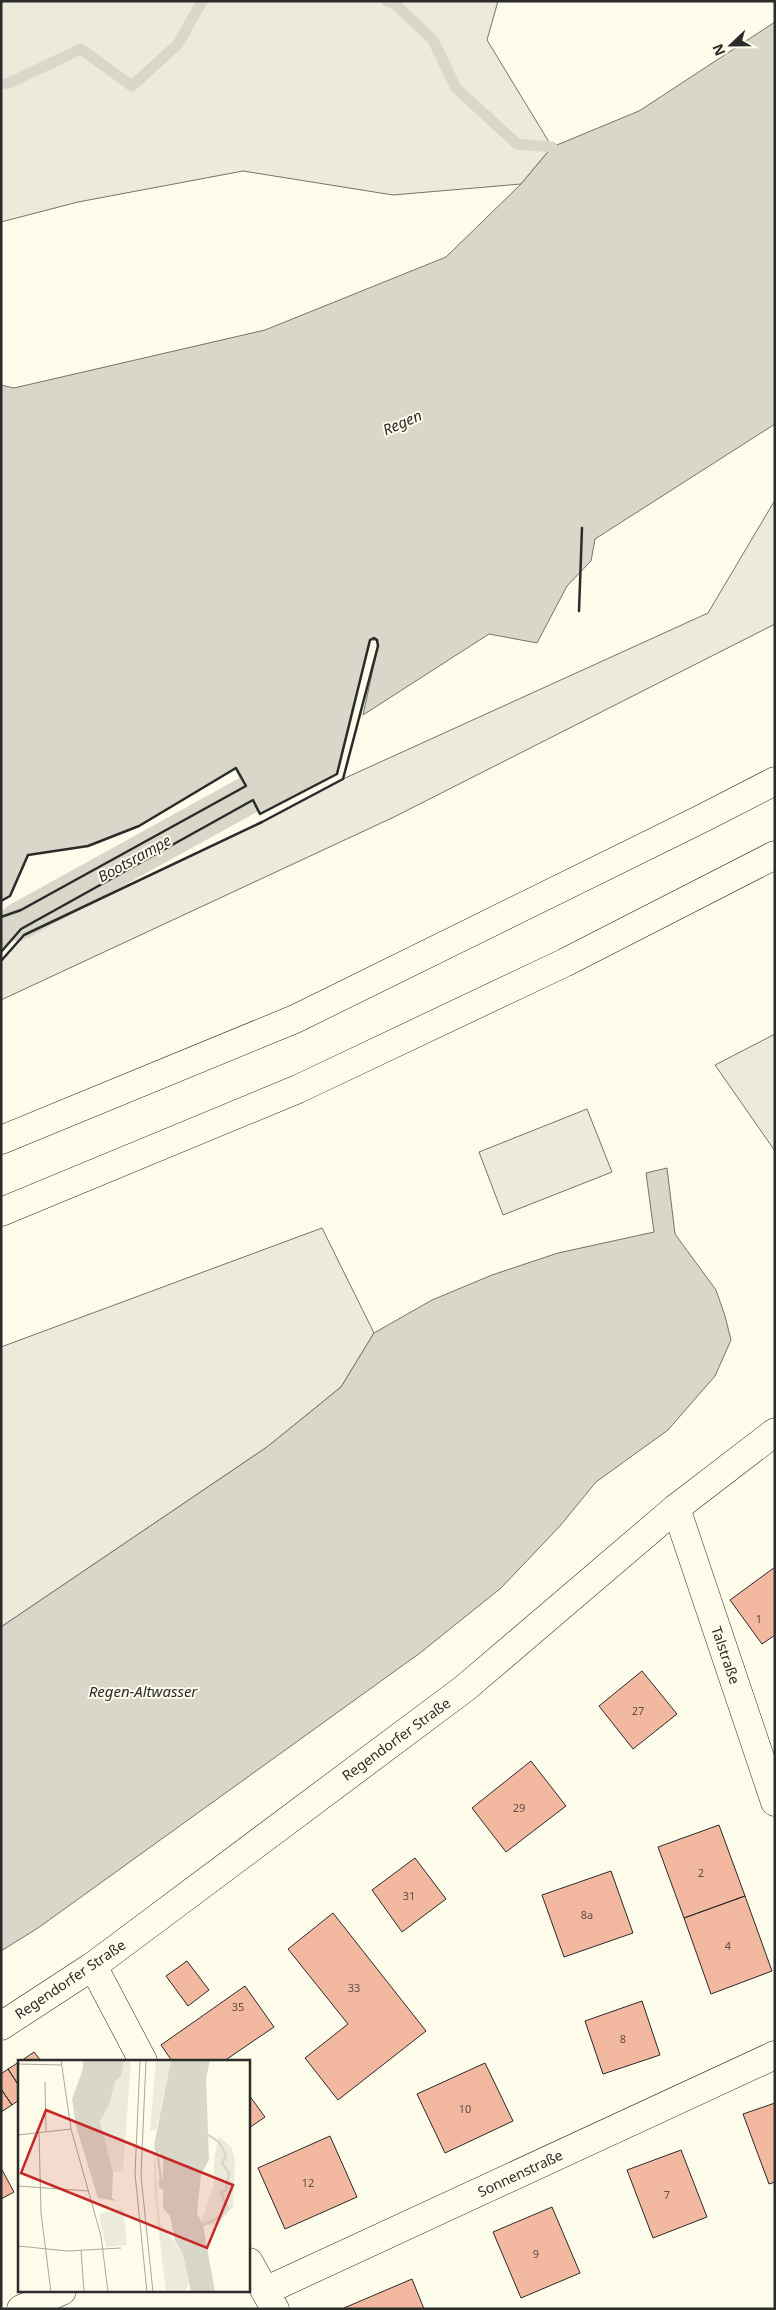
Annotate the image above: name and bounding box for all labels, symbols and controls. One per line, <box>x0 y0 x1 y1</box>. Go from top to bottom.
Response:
north arrow <box>706 20 756 70</box>
text: N <box>708 41 729 59</box>
water label: Regen <box>379 405 425 439</box>
water label: Bootsrampe <box>94 829 175 886</box>
house number: 1 <box>756 1611 762 1626</box>
street label: Talstraße <box>707 1624 745 1687</box>
water label: Regen-Altwasser <box>89 1681 198 1701</box>
street label: Regendorfer Straße <box>338 1693 454 1785</box>
house number: 27 <box>632 1703 644 1718</box>
house number: 29 <box>513 1800 525 1815</box>
house number: 2 <box>698 1865 704 1880</box>
house number: 31 <box>403 1888 415 1903</box>
house number: 8a <box>581 1907 593 1922</box>
street label: Regendorfer Straße <box>11 1935 129 2023</box>
house number: 4 <box>725 1938 732 1953</box>
house number: 33 <box>348 1980 360 1995</box>
house number: 35 <box>232 1999 244 2014</box>
house number: 8 <box>620 2031 626 2046</box>
inset map <box>18 2060 250 2292</box>
house number: 10 <box>459 2101 471 2116</box>
street label: Sonnenstraße <box>474 2145 566 2201</box>
house number: 12 <box>302 2175 314 2190</box>
house number: 7 <box>664 2187 670 2202</box>
house number: 9 <box>533 2246 539 2261</box>

